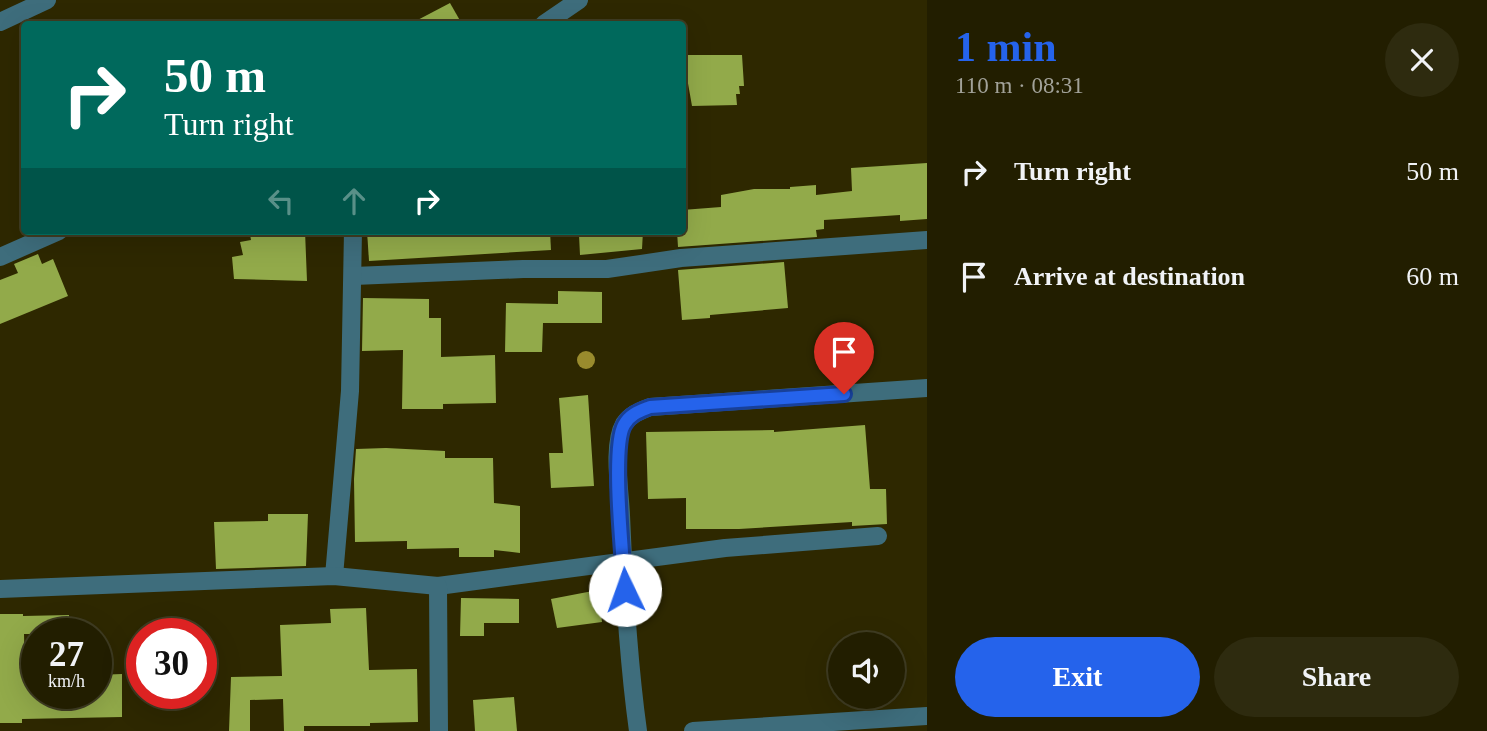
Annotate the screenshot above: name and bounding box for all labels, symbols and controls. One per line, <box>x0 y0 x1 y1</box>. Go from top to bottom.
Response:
button: close <box>1385 23 1459 97</box>
text: 1 min <box>955 24 1057 70</box>
text: 50 m <box>164 48 266 103</box>
icon: right <box>49 49 140 140</box>
text: 110 m · 08:31 <box>955 73 1084 98</box>
text: Turn right <box>164 106 294 142</box>
icon: right <box>955 153 993 191</box>
text: Turn right <box>1014 157 1131 186</box>
text: 50 m <box>1406 157 1459 186</box>
icon: left <box>262 182 300 220</box>
icon: ahead <box>335 182 373 220</box>
icon: right <box>408 182 446 220</box>
icon: arrive <box>955 258 993 296</box>
text: Arrive at destination <box>1014 262 1245 291</box>
text: 60 m <box>1406 262 1459 291</box>
pin <box>814 322 874 394</box>
icon: arrive <box>825 333 863 371</box>
position arrow <box>588 553 662 627</box>
speed limit sign: 30 <box>126 618 217 709</box>
map controls <box>828 632 905 709</box>
button: sound <box>828 632 905 709</box>
text: 27 <box>49 635 84 674</box>
button: Exit <box>955 637 1200 717</box>
button: Share <box>1214 637 1459 717</box>
text: km/h <box>48 671 85 691</box>

